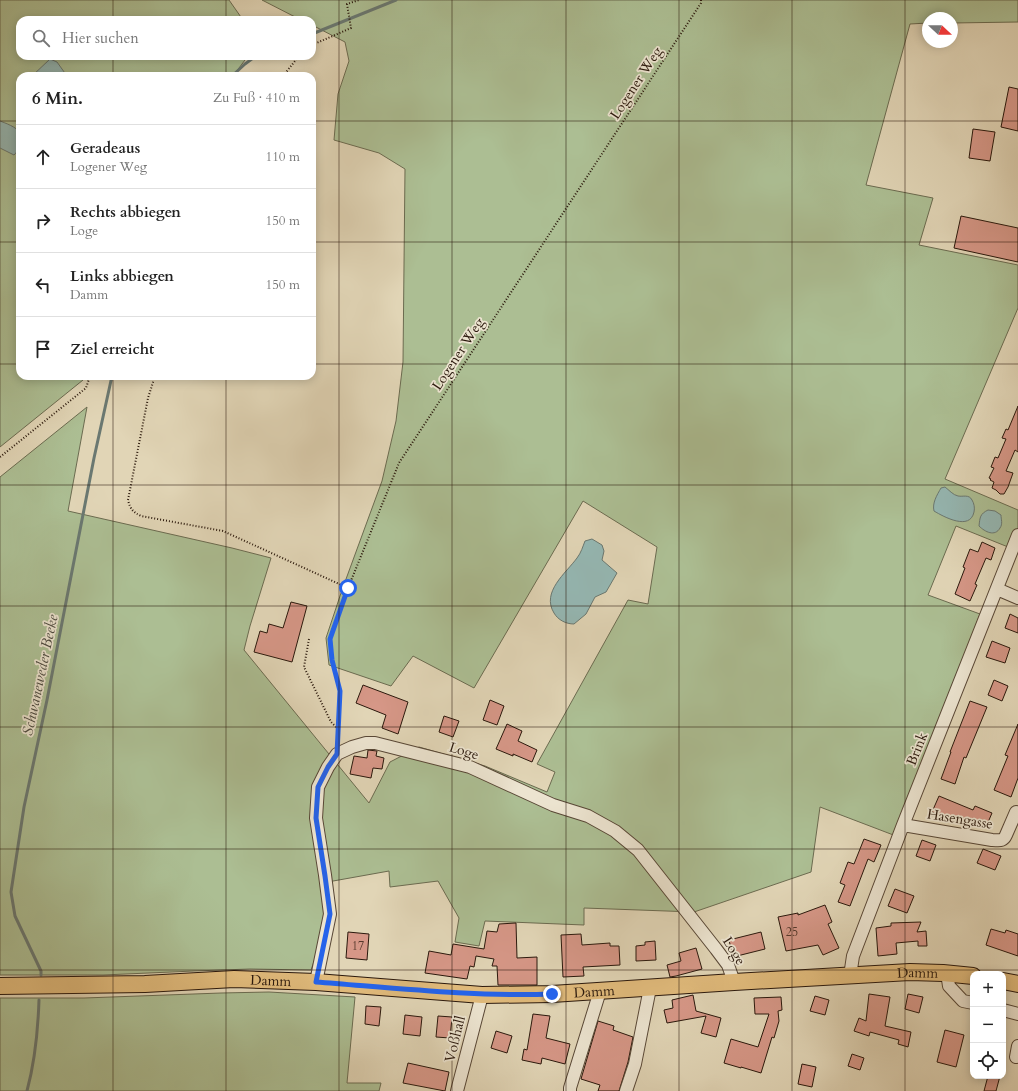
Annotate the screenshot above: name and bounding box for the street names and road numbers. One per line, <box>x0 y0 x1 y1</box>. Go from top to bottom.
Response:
street label: Logener Weg <box>605 43 667 123</box>
street label: Logener Weg <box>427 314 489 394</box>
street label: Brink <box>902 729 932 768</box>
street label: Loge <box>447 737 481 765</box>
street label: Hasengasse <box>926 804 994 834</box>
street label: Loge <box>718 933 750 969</box>
street label: Damm <box>897 962 939 982</box>
street label: Damm <box>250 970 292 991</box>
street label: Damm <box>573 980 615 1002</box>
street label: Voßhall <box>440 1013 470 1064</box>

